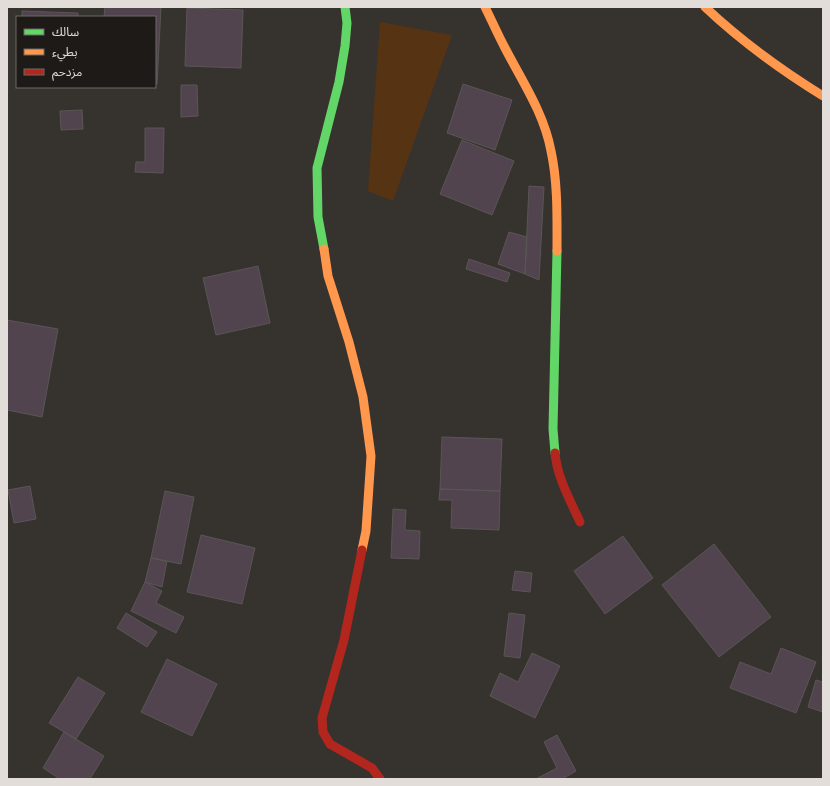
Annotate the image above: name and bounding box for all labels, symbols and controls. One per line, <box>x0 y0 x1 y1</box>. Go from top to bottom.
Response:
legend <box>16 16 156 88</box>
text: سالك <box>52 25 79 39</box>
text: بطيء <box>52 45 78 62</box>
text: مزدحم <box>52 65 82 81</box>

